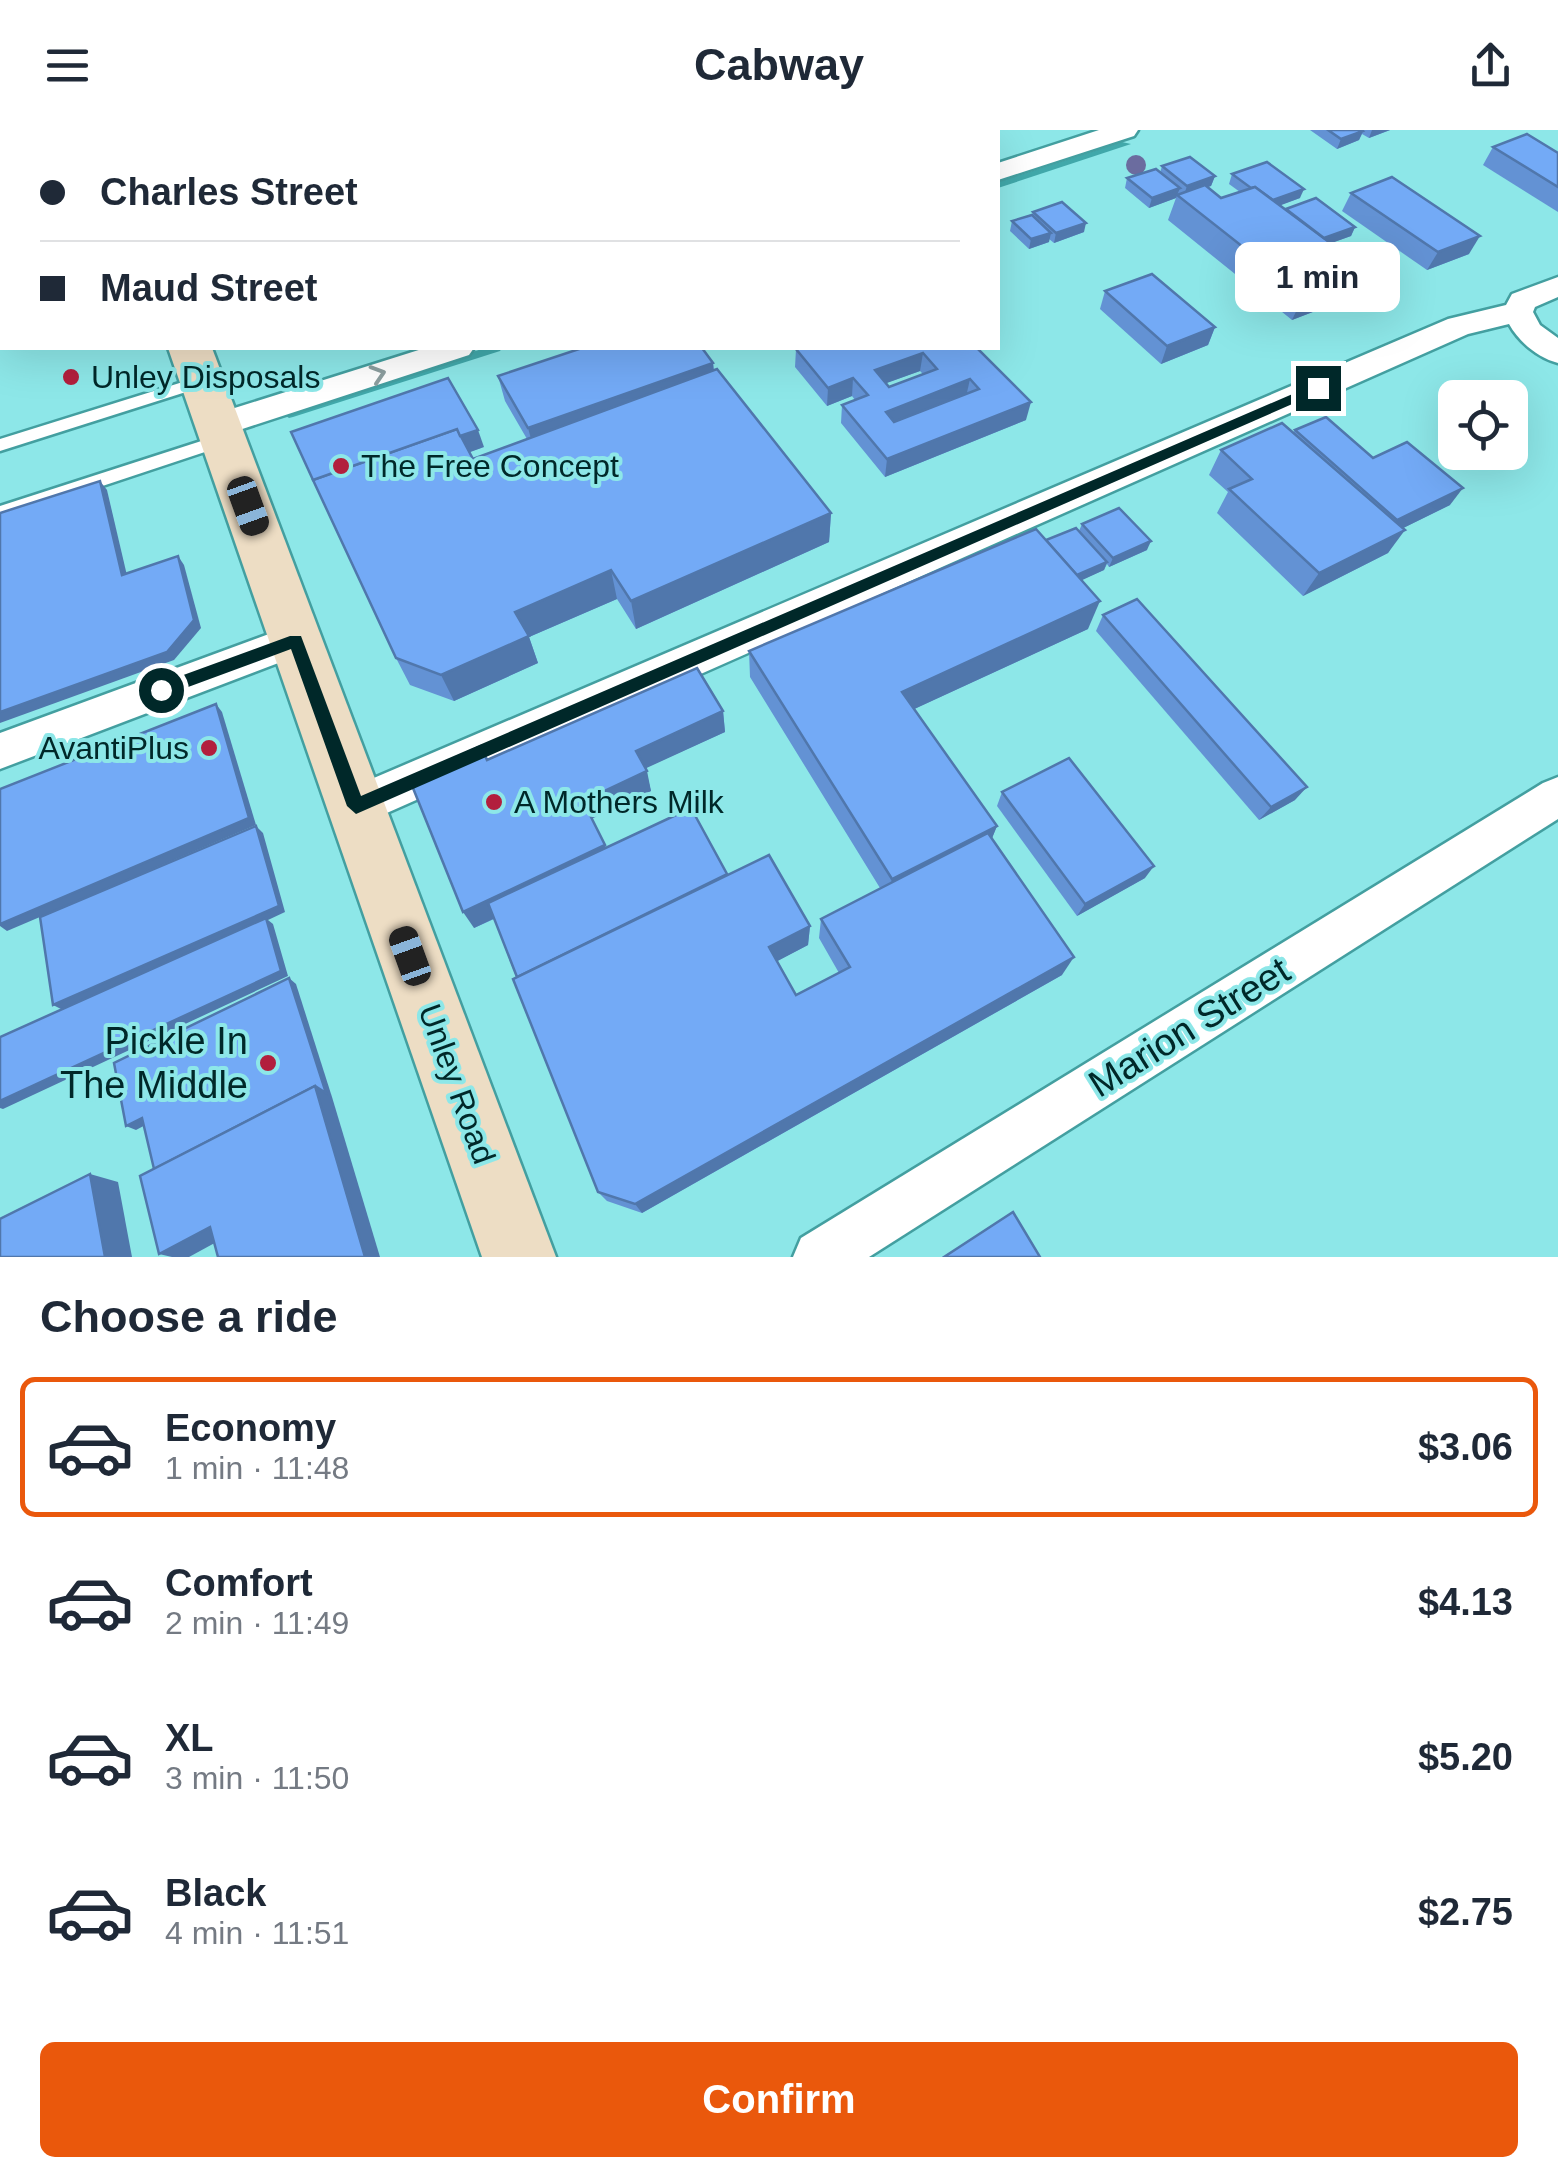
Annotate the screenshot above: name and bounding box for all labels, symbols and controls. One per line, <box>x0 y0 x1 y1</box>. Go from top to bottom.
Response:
icon: menu <box>40 38 95 93</box>
icon: share <box>1463 38 1518 93</box>
text: Cabway <box>694 39 864 90</box>
text: Charles Street <box>100 171 358 213</box>
callout: 1 min <box>1236 243 1400 313</box>
text: 1 min <box>1276 259 1359 295</box>
text: Maud Street <box>100 267 317 309</box>
place label: Unley Disposals <box>91 359 320 395</box>
one-way arrow <box>368 365 385 385</box>
marker: Unley Disposals <box>60 366 82 388</box>
route end <box>1296 366 1341 411</box>
map controls <box>1438 380 1528 470</box>
button: locate <box>1438 380 1528 470</box>
place label: The Free Concept <box>361 448 619 484</box>
marker: The Free Concept <box>330 455 352 477</box>
car <box>224 473 272 539</box>
route start <box>139 668 184 713</box>
place label: AvantiPlus <box>38 730 189 766</box>
marker: AvantiPlus <box>198 737 220 759</box>
place label: A Mothers Milk <box>514 784 725 820</box>
marker: A Mothers Milk <box>483 791 505 813</box>
car <box>386 923 434 989</box>
street label: Marion Street <box>1081 949 1297 1105</box>
street label: Unley Road <box>411 999 503 1169</box>
place label: Pickle In The Middle <box>60 1020 248 1106</box>
marker: Pickle In The Middle <box>257 1052 279 1074</box>
text: Choose a ride <box>40 1291 338 1342</box>
icon: car <box>45 1402 135 1492</box>
text: Economy <box>165 1407 336 1449</box>
text: $3.06 <box>1418 1426 1513 1468</box>
text: 1 min · 11:48 <box>165 1450 349 1486</box>
icon: car <box>45 1557 135 1647</box>
text: Comfort <box>165 1562 313 1604</box>
text: $4.13 <box>1418 1581 1513 1623</box>
text: 2 min · 11:49 <box>165 1605 349 1641</box>
icon: car <box>45 1712 135 1802</box>
text: XL <box>165 1717 214 1759</box>
text: $5.20 <box>1418 1736 1513 1778</box>
text: 3 min · 11:50 <box>165 1760 349 1796</box>
icon: car <box>45 1867 135 1957</box>
text: Black <box>165 1872 266 1914</box>
text: $2.75 <box>1418 1891 1513 1933</box>
text: 4 min · 11:51 <box>165 1915 349 1951</box>
button: Confirm <box>40 2042 1518 2157</box>

